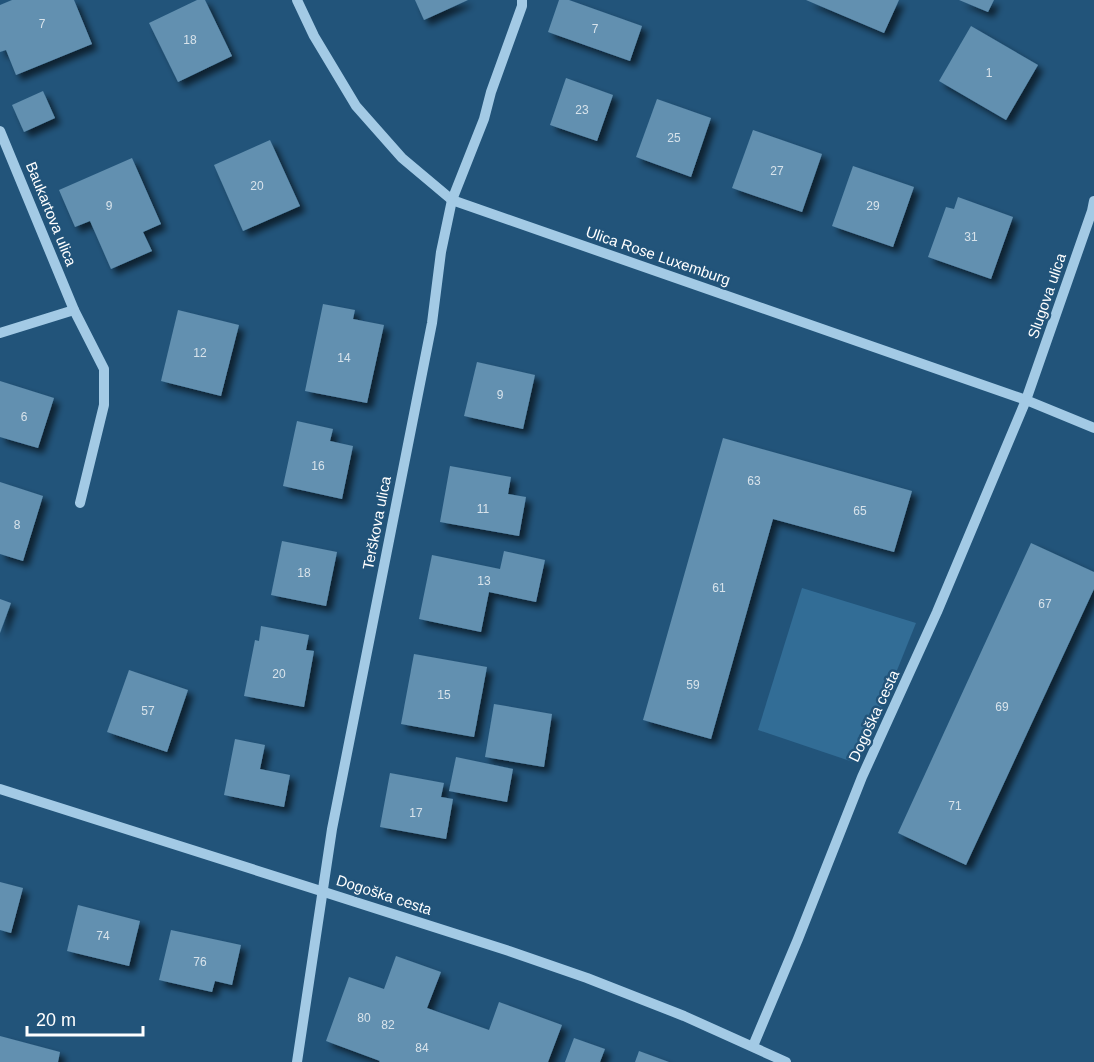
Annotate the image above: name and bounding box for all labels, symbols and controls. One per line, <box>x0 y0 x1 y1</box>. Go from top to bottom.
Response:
house number: 7 <box>39 17 46 31</box>
house number: 7 <box>592 22 599 36</box>
house number: 18 <box>183 33 197 47</box>
house number: 1 <box>986 66 993 80</box>
house number: 23 <box>575 103 589 117</box>
house number: 25 <box>667 131 681 145</box>
street label: Baukartova ulica <box>23 159 80 269</box>
house number: 27 <box>770 164 784 178</box>
house number: 20 <box>250 179 264 193</box>
house number: 9 <box>106 199 113 213</box>
house number: 29 <box>866 199 880 213</box>
street label: Ulica Rose Luxemburg <box>584 223 733 288</box>
house number: 31 <box>964 230 978 244</box>
street label: Slugova ulica <box>1024 250 1069 341</box>
house number: 12 <box>193 346 207 360</box>
house number: 14 <box>337 351 351 365</box>
house number: 9 <box>497 388 504 402</box>
house number: 6 <box>21 410 28 424</box>
house number: 16 <box>311 459 325 473</box>
street label: Terškova ulica <box>359 474 394 571</box>
house number: 63 <box>747 474 761 488</box>
house number: 11 <box>477 502 490 516</box>
house number: 65 <box>853 504 867 518</box>
house number: 8 <box>14 518 21 532</box>
house number: 18 <box>297 566 311 580</box>
house number: 13 <box>477 574 491 588</box>
house number: 61 <box>712 581 726 595</box>
house number: 67 <box>1038 597 1052 611</box>
house number: 20 <box>272 667 286 681</box>
street label: Dogoška cesta <box>845 667 902 764</box>
house number: 59 <box>686 678 700 692</box>
house number: 15 <box>437 688 451 702</box>
house number: 69 <box>995 700 1009 714</box>
house number: 57 <box>141 704 155 718</box>
house number: 71 <box>948 799 962 813</box>
house number: 17 <box>409 806 423 820</box>
street label: Dogoška cesta <box>334 871 435 918</box>
house number: 74 <box>96 929 110 943</box>
house number: 76 <box>193 955 207 969</box>
scale bar <box>27 999 142 1037</box>
text: 20 m <box>36 1010 76 1030</box>
house number: 80 <box>357 1011 371 1025</box>
house number: 82 <box>381 1018 395 1032</box>
house number: 84 <box>415 1041 429 1055</box>

